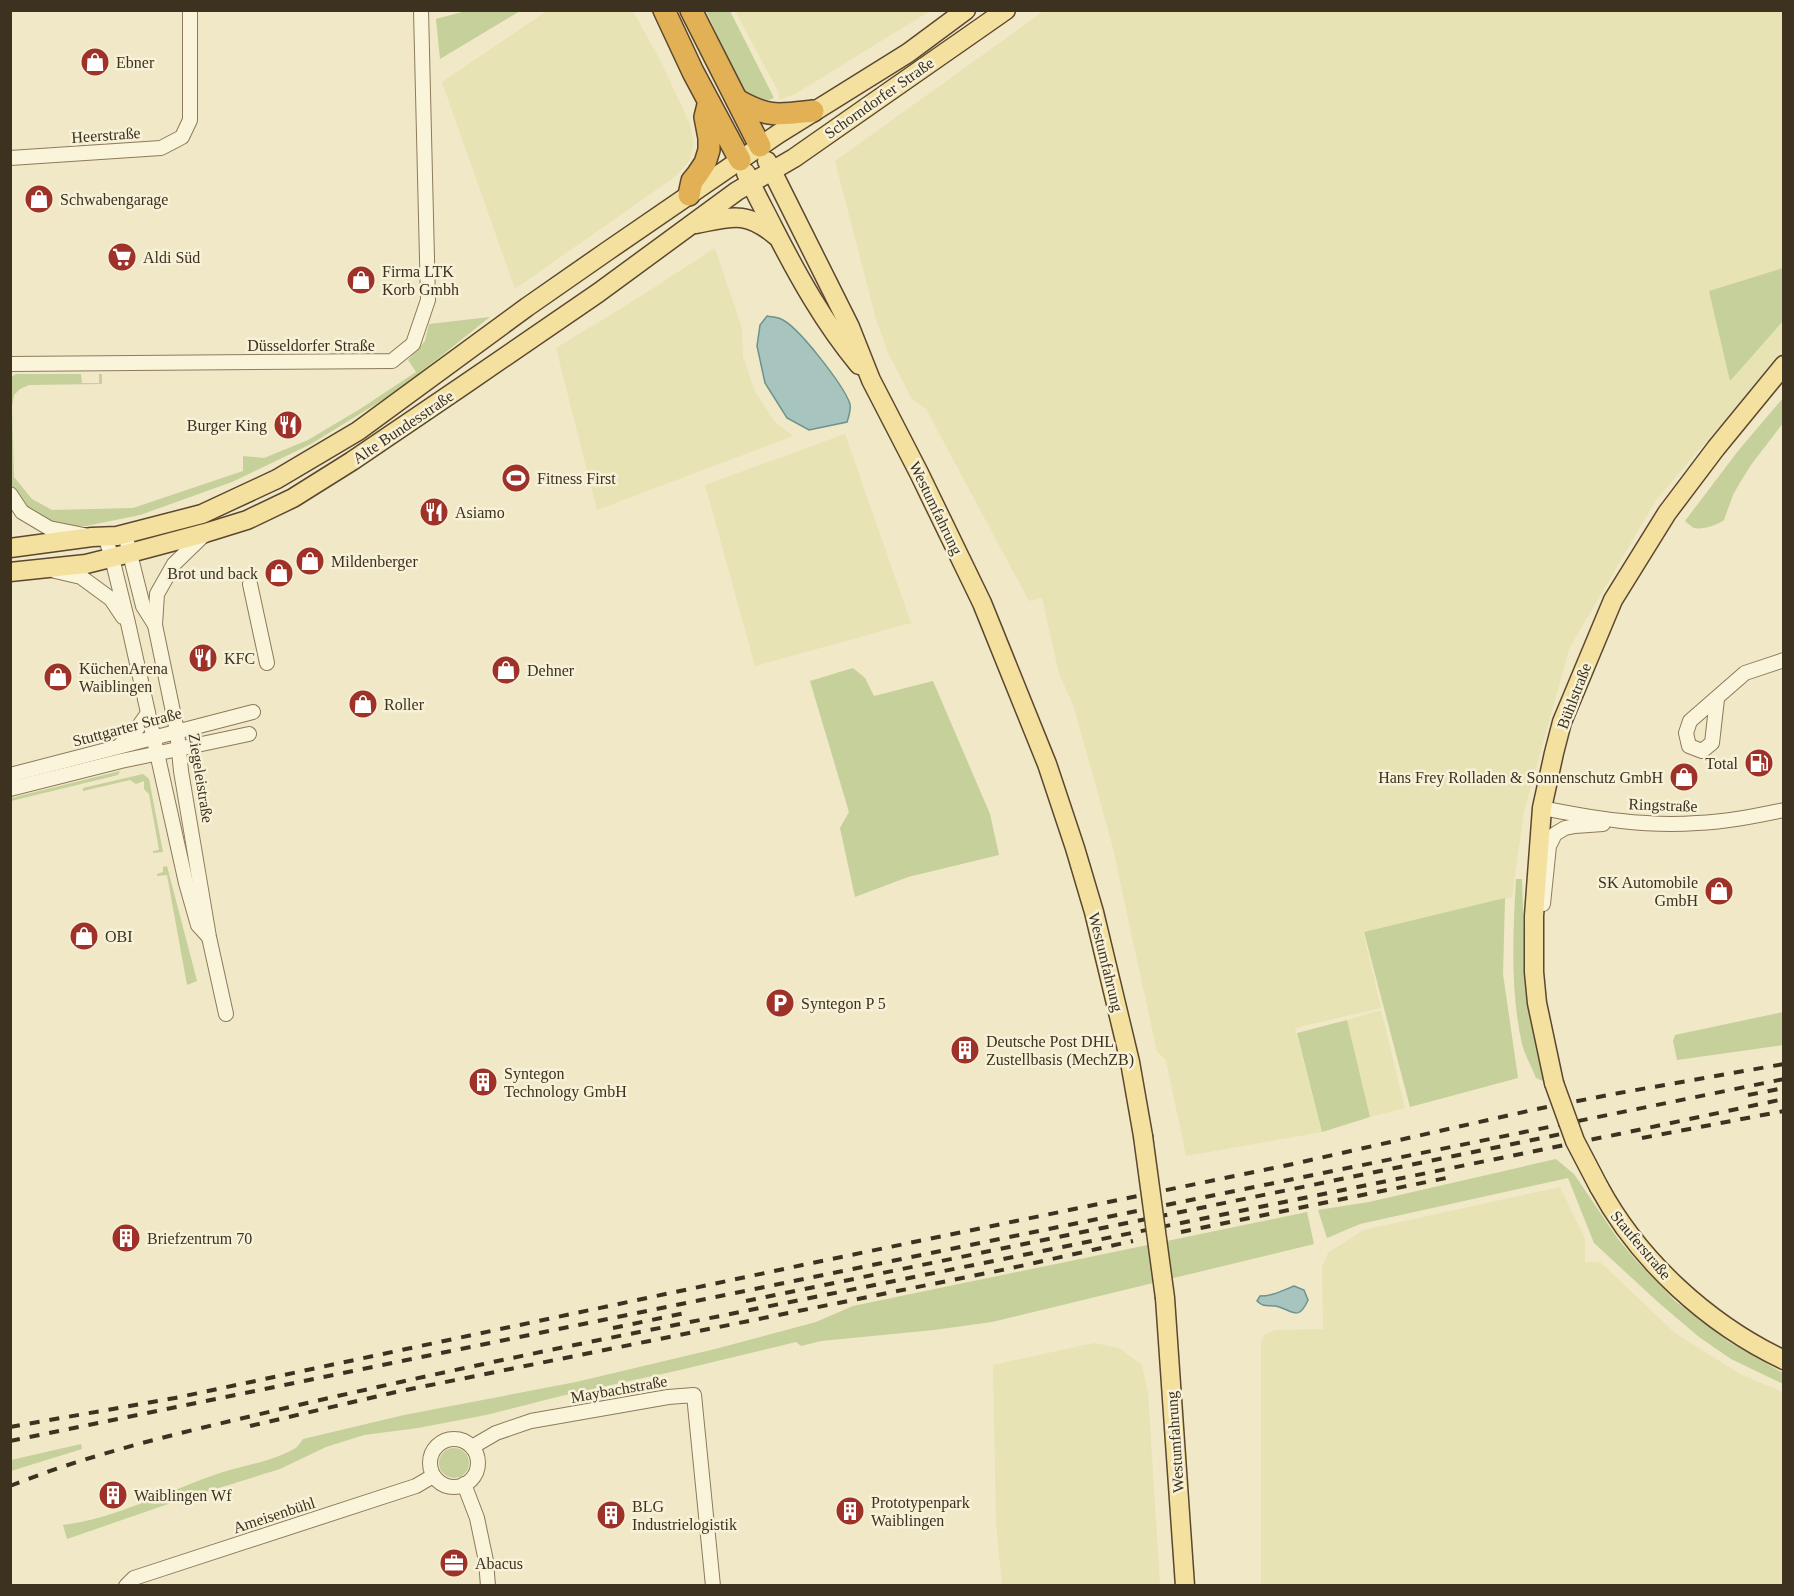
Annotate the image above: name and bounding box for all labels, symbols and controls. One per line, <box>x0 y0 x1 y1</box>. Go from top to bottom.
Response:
shop icon: Ebner <box>79 46 111 78</box>
place label: Ebner <box>116 54 155 71</box>
street label: Schorndorfer Straße <box>821 54 937 142</box>
street label: Heerstraße <box>71 124 141 146</box>
shop icon: Schwabengarage <box>23 183 55 215</box>
place label: Schwabengarage <box>60 191 168 209</box>
supermarket icon: Aldi Süd <box>106 241 138 273</box>
place label: Aldi Süd <box>143 249 200 266</box>
place label: Firma LTK Korb Gmbh <box>382 263 459 298</box>
shop icon: Firma LTK Korb Gmbh <box>345 264 377 296</box>
street label: Düsseldorfer Straße <box>247 337 375 354</box>
street label: Alte Bundesstraße <box>349 387 457 467</box>
restaurant icon: Burger King <box>272 409 304 441</box>
place label: Burger King <box>187 417 267 435</box>
street label: Westumfahrung <box>905 459 966 558</box>
sports icon: Fitness First <box>500 462 532 494</box>
place label: Fitness First <box>537 470 616 487</box>
restaurant icon: Asiamo <box>418 496 450 528</box>
place label: Asiamo <box>455 504 505 521</box>
shop icon: Mildenberger <box>294 545 326 577</box>
place label: Mildenberger <box>331 553 418 571</box>
shop icon: Brot und back <box>263 557 295 589</box>
place label: Brot und back <box>167 565 258 582</box>
restaurant icon: KFC <box>187 642 219 674</box>
place label: KFC <box>224 650 255 667</box>
shop icon: Dehner <box>490 654 522 686</box>
place label: KüchenArena Waiblingen <box>79 660 168 696</box>
shop icon: KüchenArena Waiblingen <box>42 661 74 693</box>
street label: Bühlstraße <box>1554 661 1594 731</box>
place label: Dehner <box>527 662 575 679</box>
shop icon: Roller <box>347 688 379 720</box>
place label: Roller <box>384 696 425 713</box>
street label: Stuttgarter Straße <box>71 704 184 751</box>
street label: Ziegeleistraße <box>185 732 216 824</box>
fuel station icon: Total <box>1743 747 1775 779</box>
place label: Total <box>1705 755 1739 772</box>
shop icon: Hans Frey Rolladen & Sonnenschutz GmbH <box>1668 761 1700 793</box>
place label: Hans Frey Rolladen & Sonnenschutz GmbH <box>1378 769 1663 787</box>
street label: Ringstraße <box>1628 795 1698 816</box>
place label: SK Automobile GmbH <box>1598 874 1698 909</box>
shop icon: SK Automobile GmbH <box>1703 875 1735 907</box>
street label: Westumfahrung <box>1084 911 1127 1014</box>
shop icon: OBI <box>68 920 100 952</box>
place label: OBI <box>105 928 133 945</box>
parking icon: Syntegon P 5 <box>764 987 796 1019</box>
place label: Syntegon P 5 <box>801 995 886 1013</box>
place label: Deutsche Post DHL Zustellbasis (MechZB) <box>986 1033 1134 1069</box>
building icon: Deutsche Post DHL Zustellbasis (MechZB) <box>949 1034 981 1066</box>
place label: Syntegon Technology GmbH <box>504 1065 627 1101</box>
building icon: Syntegon Technology GmbH <box>467 1066 499 1098</box>
street label: Stauferstraße <box>1607 1207 1675 1283</box>
building icon: Briefzentrum 70 <box>110 1222 142 1254</box>
place label: Briefzentrum 70 <box>147 1230 252 1247</box>
street label: Maybachstraße <box>569 1372 669 1407</box>
street label: Westumfahrung <box>1163 1391 1188 1493</box>
building icon: Waiblingen Wf <box>97 1479 129 1511</box>
place label: Waiblingen Wf <box>134 1487 232 1505</box>
street label: Ameisenbühl <box>231 1494 318 1536</box>
place label: Prototypenpark Waiblingen <box>871 1494 970 1530</box>
building icon: Prototypenpark Waiblingen <box>834 1495 866 1527</box>
place label: BLG Industrielogistik <box>632 1498 737 1534</box>
building icon: BLG Industrielogistik <box>595 1499 627 1531</box>
office icon: Abacus <box>438 1547 470 1579</box>
place label: Abacus <box>475 1555 523 1572</box>

